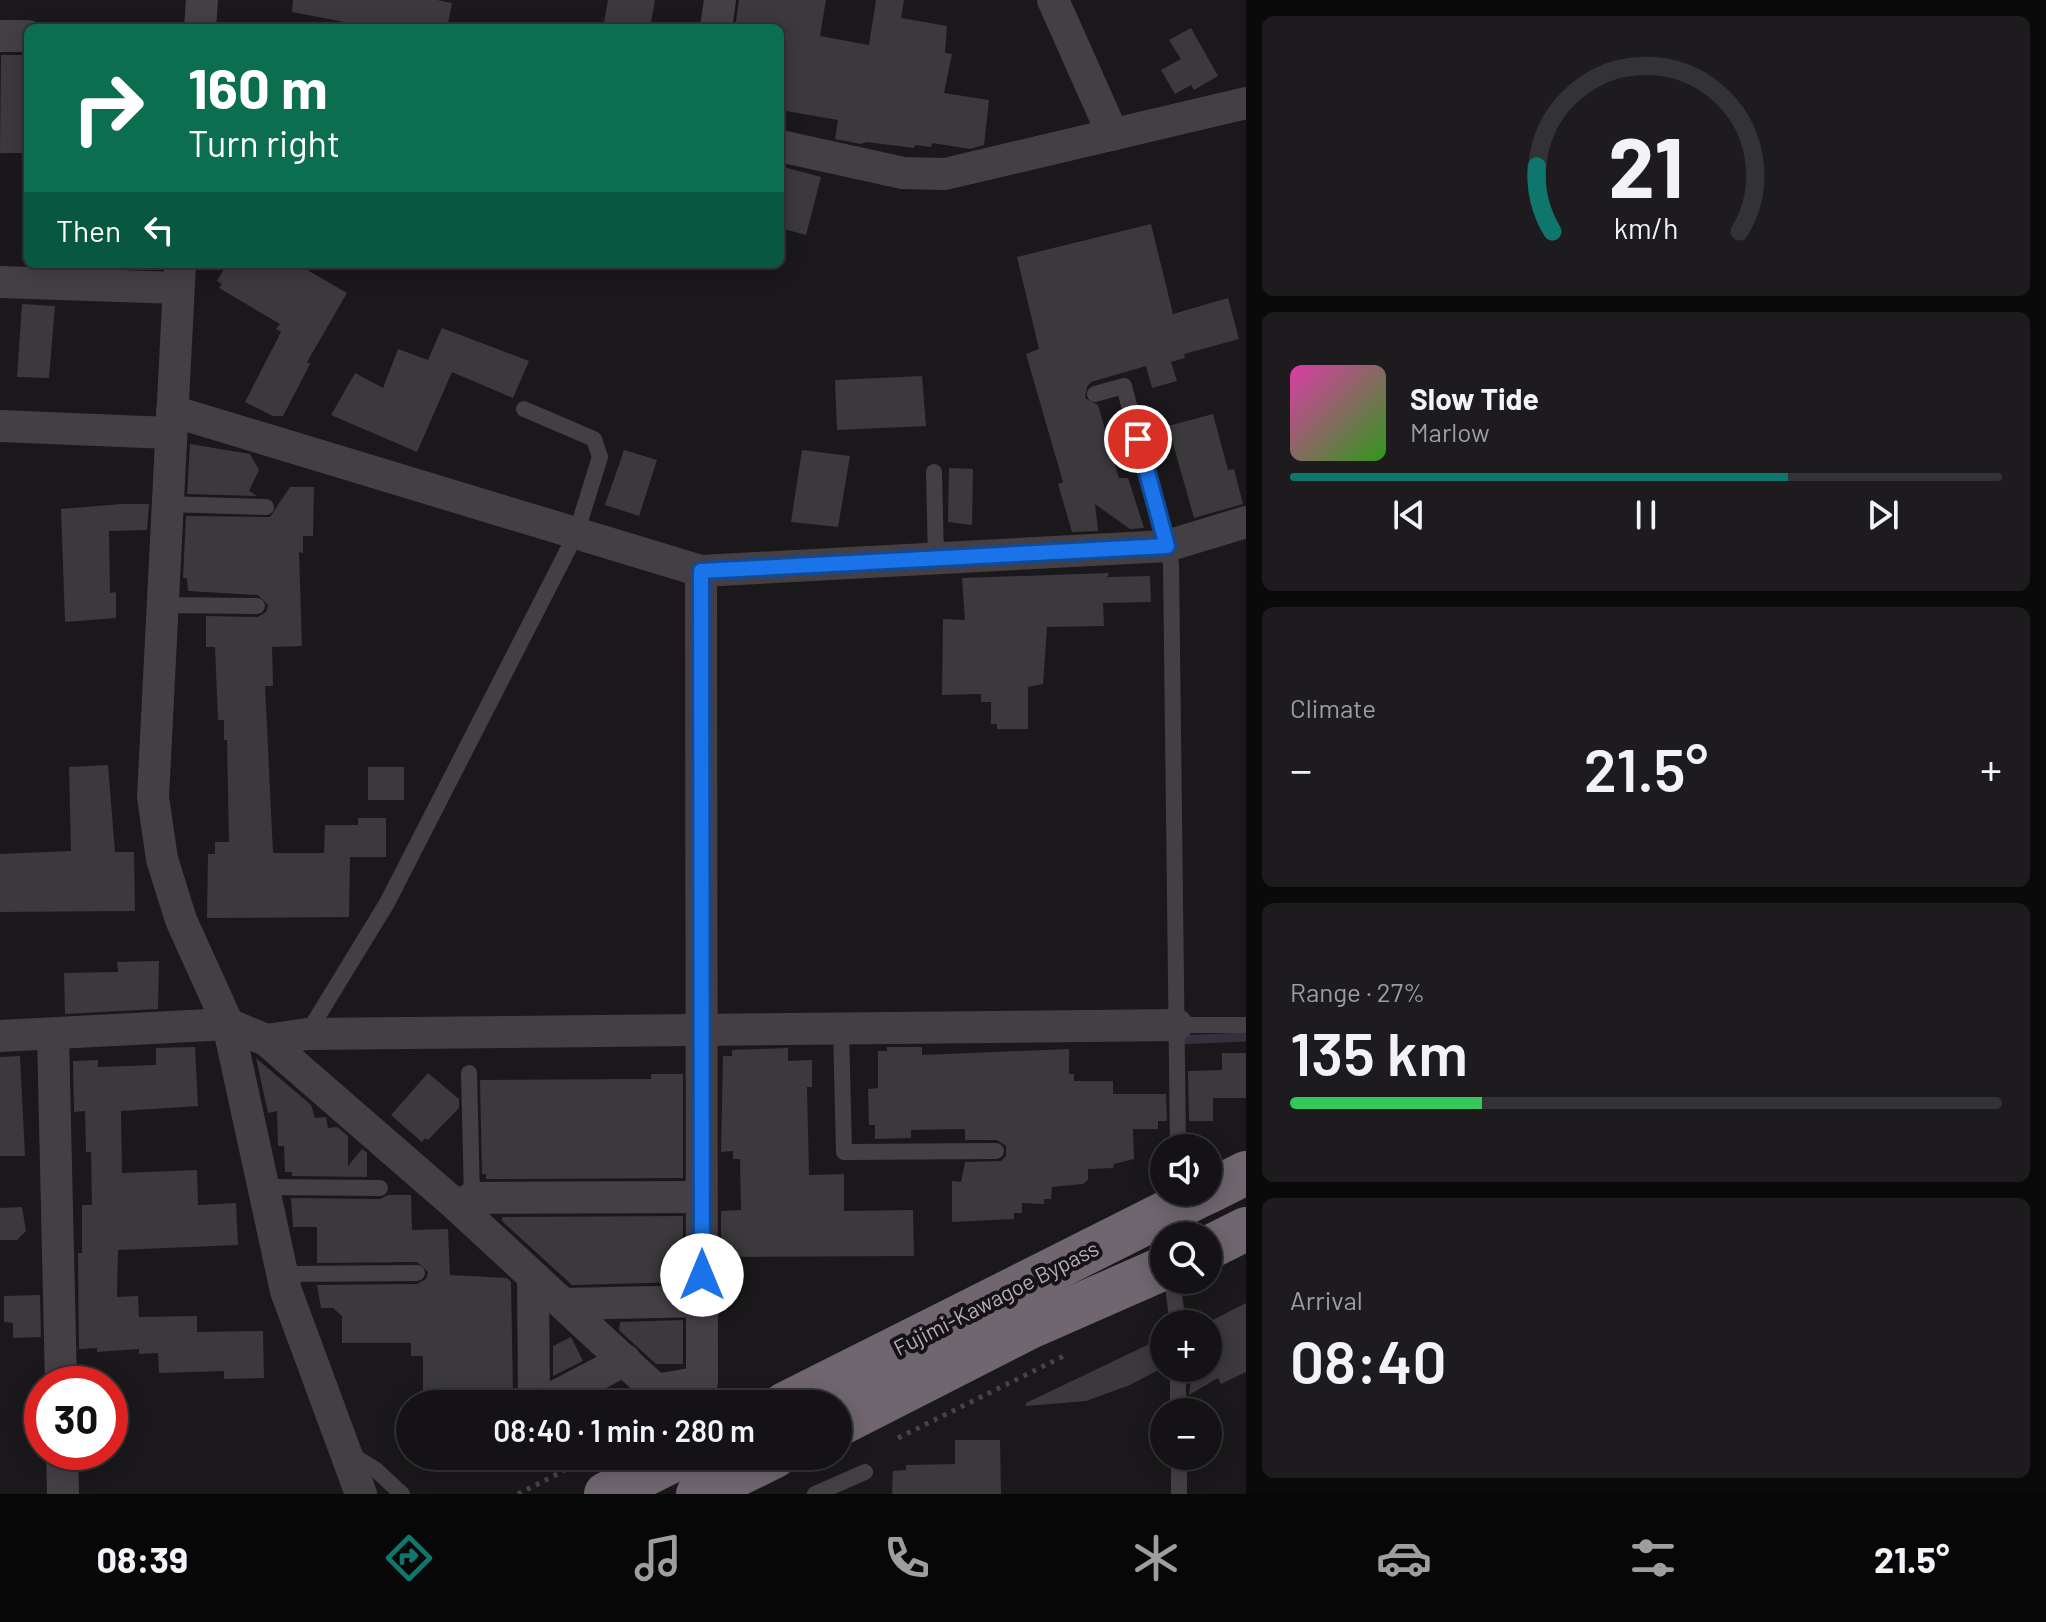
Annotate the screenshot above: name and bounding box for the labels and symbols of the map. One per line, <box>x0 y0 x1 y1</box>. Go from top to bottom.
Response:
pin <box>1104 405 1172 473</box>
position arrow <box>660 1233 744 1317</box>
street label: Fujimi-Kawagoe Bypass <box>889 1234 1102 1360</box>
speed limit sign: 30 <box>24 1366 128 1470</box>

